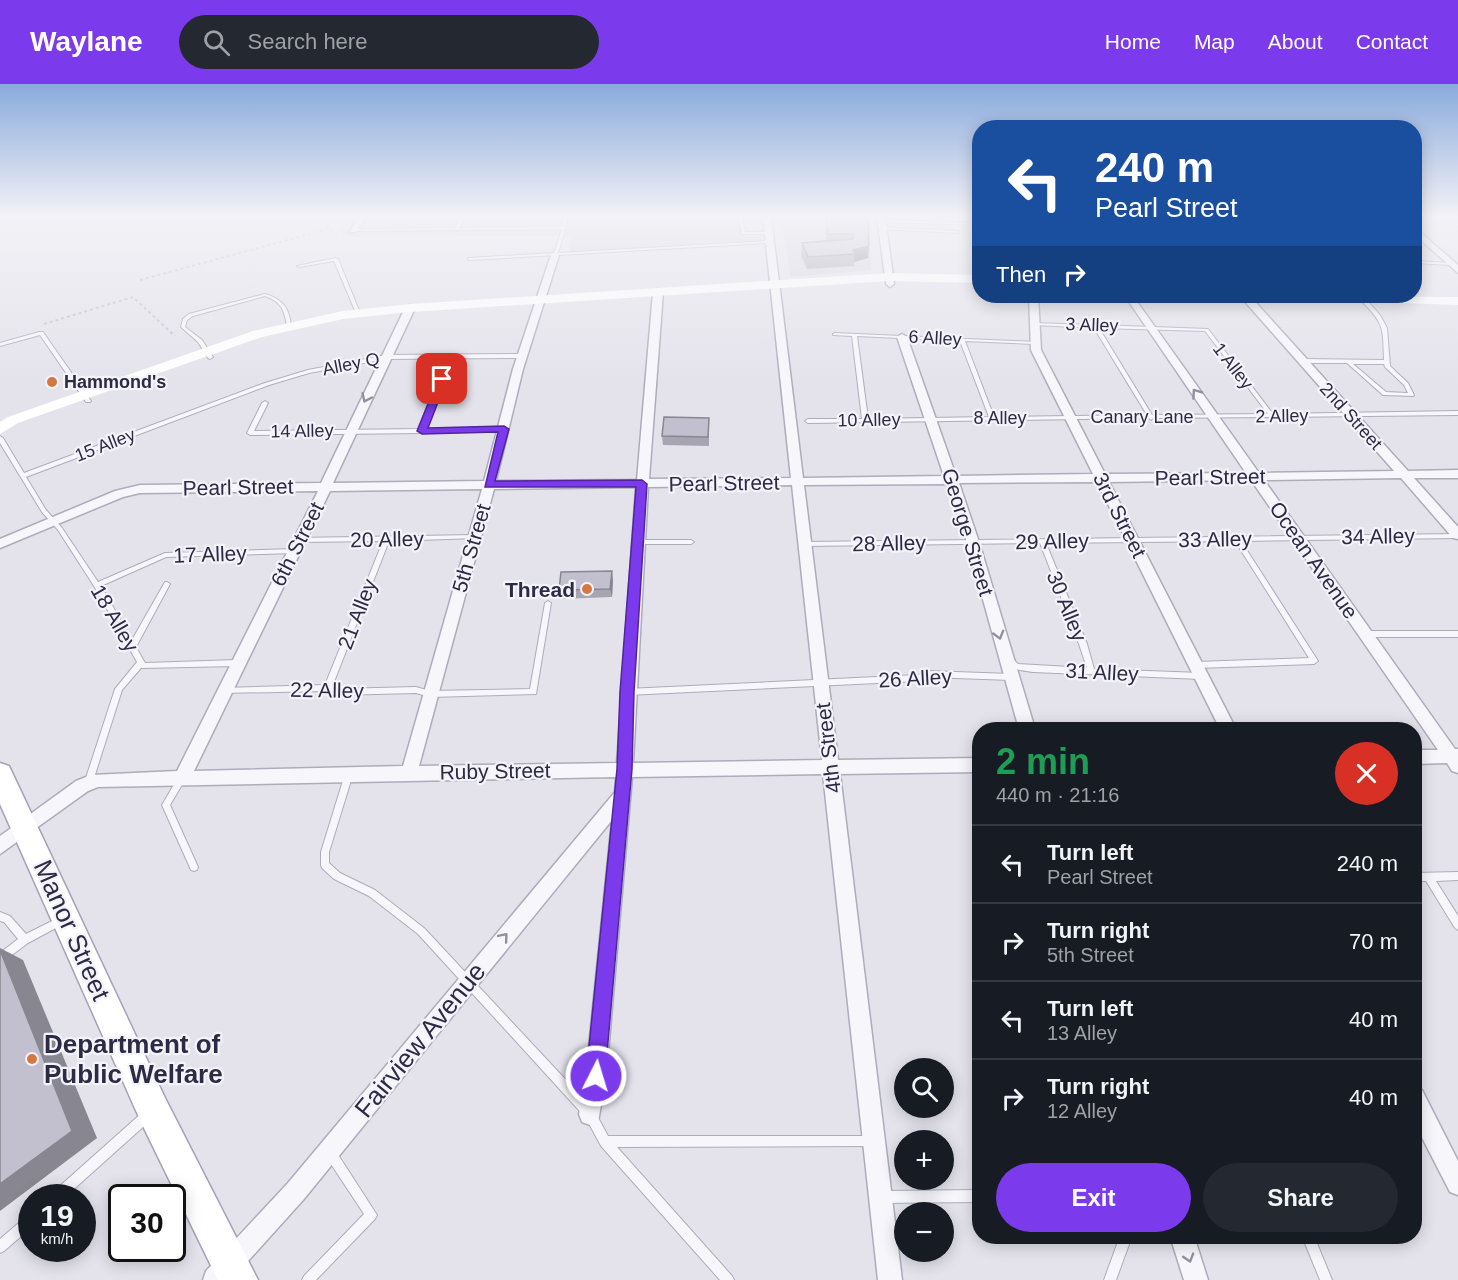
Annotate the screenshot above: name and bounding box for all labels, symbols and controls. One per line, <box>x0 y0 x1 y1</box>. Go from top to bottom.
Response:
search box <box>179 15 599 69</box>
text: Waylane <box>30 26 143 57</box>
icon: search <box>200 26 233 59</box>
text: Search here <box>248 29 367 54</box>
text: Home <box>1105 30 1161 53</box>
text: Map <box>1194 30 1235 53</box>
text: About <box>1268 30 1323 53</box>
text: Contact <box>1356 30 1428 53</box>
icon: left <box>996 144 1074 222</box>
text: 240 m <box>1095 144 1214 191</box>
text: Pearl Street <box>1095 193 1238 223</box>
icon: right <box>1058 258 1091 291</box>
text: Then <box>996 262 1046 287</box>
street label: 3 Alley <box>1065 314 1119 336</box>
street label: 6 Alley <box>908 327 962 349</box>
street label: 1 Alley <box>1209 339 1257 393</box>
street label: Alley Q <box>321 349 381 379</box>
pin <box>416 353 467 404</box>
icon: arrive <box>425 362 458 395</box>
place label: Hammond's <box>64 372 166 392</box>
marker: Hammond's <box>45 375 59 389</box>
street label: 2nd Street <box>1316 378 1386 454</box>
one-way arrow <box>1192 389 1203 400</box>
one-way arrow <box>361 392 373 403</box>
street label: 2 Alley <box>1255 406 1309 426</box>
street label: Canary Lane <box>1090 407 1194 427</box>
street label: 8 Alley <box>973 408 1027 428</box>
street label: 10 Alley <box>837 409 901 431</box>
street label: 14 Alley <box>270 420 334 442</box>
street label: 15 Alley <box>72 424 138 466</box>
street label: Pearl Street <box>1154 465 1266 489</box>
street label: George Street <box>938 466 998 599</box>
street label: 3rd Street <box>1089 469 1151 561</box>
street label: Pearl Street <box>668 471 780 495</box>
street label: Pearl Street <box>182 475 294 499</box>
street label: Ocean Avenue <box>1265 497 1363 623</box>
street label: 6th Street <box>266 498 328 590</box>
street label: 5th Street <box>447 501 495 595</box>
street label: 34 Alley <box>1341 524 1415 548</box>
street label: 20 Alley <box>350 527 424 551</box>
street label: 33 Alley <box>1178 527 1252 551</box>
street label: 29 Alley <box>1015 529 1089 553</box>
street label: 28 Alley <box>852 531 926 555</box>
street label: 17 Alley <box>173 541 248 567</box>
street label: 30 Alley <box>1043 568 1092 645</box>
street label: 21 Alley <box>333 575 381 652</box>
place label: Thread <box>505 578 575 601</box>
street label: 18 Alley <box>87 580 144 656</box>
marker: Thread <box>580 582 594 596</box>
one-way arrow <box>992 630 1005 640</box>
street label: 31 Alley <box>1065 659 1140 685</box>
street label: 26 Alley <box>878 665 953 691</box>
street label: 22 Alley <box>290 678 364 702</box>
street label: 4th Street <box>811 701 845 795</box>
text: 2 min <box>996 741 1090 782</box>
button: close <box>1335 742 1398 805</box>
street label: Ruby Street <box>439 759 551 783</box>
text: 440 m · 21:16 <box>996 784 1119 806</box>
text: Turn left <box>1047 840 1133 865</box>
icon: left <box>996 848 1029 881</box>
text: 240 m <box>1337 851 1398 876</box>
street label: Manor Street <box>28 855 117 1005</box>
text: Pearl Street <box>1047 866 1153 888</box>
text: Turn right <box>1047 918 1149 943</box>
icon: right <box>996 926 1029 959</box>
text: 70 m <box>1349 929 1398 954</box>
one-way arrow <box>497 933 508 944</box>
text: 5th Street <box>1047 944 1134 966</box>
street label: Fairview Avenue <box>348 957 492 1123</box>
text: Turn left <box>1047 996 1133 1021</box>
icon: left <box>996 1004 1029 1037</box>
text: 40 m <box>1349 1007 1398 1032</box>
text: 13 Alley <box>1047 1022 1117 1044</box>
place label: Department of Public Welfare <box>44 1029 223 1089</box>
position arrow <box>564 1044 628 1108</box>
marker: Department of Public Welfare <box>25 1052 39 1066</box>
map controls <box>894 1058 954 1262</box>
button: search <box>894 1058 954 1118</box>
text: Turn right <box>1047 1074 1149 1099</box>
icon: right <box>996 1082 1029 1115</box>
text: 40 m <box>1349 1085 1398 1110</box>
text: 12 Alley <box>1047 1100 1117 1122</box>
button: + <box>894 1130 954 1190</box>
button: Exit <box>996 1163 1191 1232</box>
button: Share <box>1203 1163 1398 1232</box>
speed limit sign: 30 <box>108 1184 186 1262</box>
text: 19 <box>40 1199 74 1232</box>
button: − <box>894 1202 954 1262</box>
text: km/h <box>41 1230 73 1247</box>
one-way arrow <box>1182 1252 1194 1263</box>

